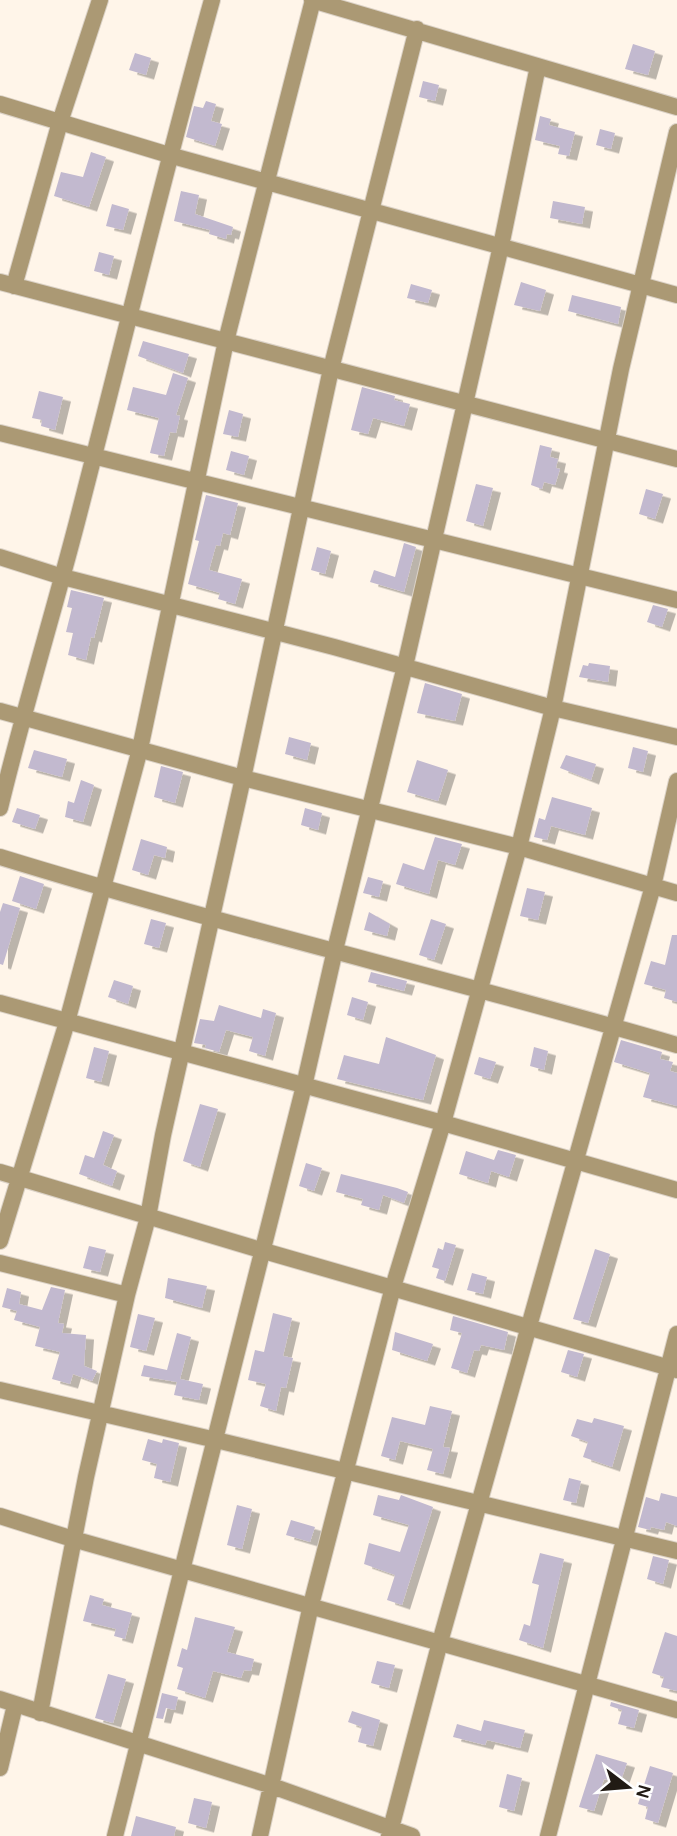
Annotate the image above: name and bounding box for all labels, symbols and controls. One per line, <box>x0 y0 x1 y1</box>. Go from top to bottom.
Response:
north arrow <box>593 1752 663 1822</box>
text: N <box>631 1782 656 1801</box>

